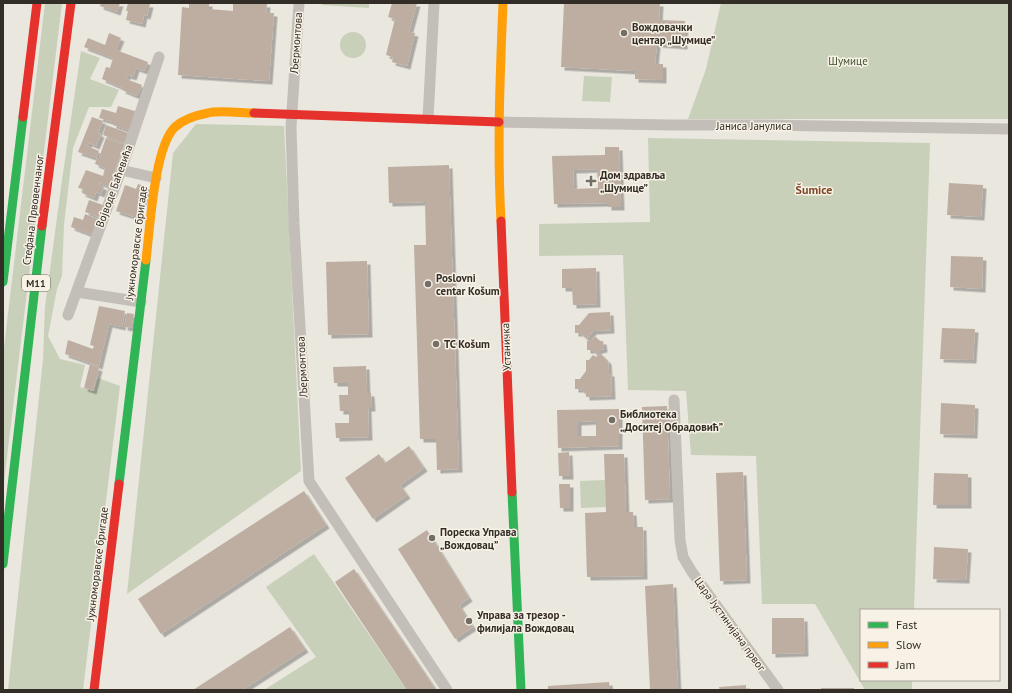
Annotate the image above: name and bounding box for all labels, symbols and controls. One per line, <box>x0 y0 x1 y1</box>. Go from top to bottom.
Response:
street label: Љермонтова <box>287 12 305 75</box>
place label: Вождовачки центар „Шумице” <box>632 20 715 47</box>
marker: Вождовачки центар „Шумице” <box>619 28 629 38</box>
park label: Шумице <box>828 54 868 68</box>
street label: Јаниса Јанулиса <box>715 119 792 133</box>
street label: Војводе Баћевића <box>93 143 135 229</box>
street label: Стефана Првовенчаног <box>19 153 47 266</box>
place label: Дом здравља „Шумице” <box>600 168 665 195</box>
marker: Дом здравља „Шумице” <box>585 175 597 187</box>
district label: Šumice <box>796 182 832 197</box>
street label: Јужноморавске бригаде <box>122 185 150 302</box>
place label: Poslovni centar Košum <box>436 271 500 298</box>
road number: M11 <box>22 275 50 291</box>
marker: Poslovni centar Košum <box>423 279 433 289</box>
street label: Устаничка <box>498 323 514 371</box>
street label: Љермонтова <box>293 336 311 399</box>
place label: TC Košum <box>444 337 490 351</box>
marker: TC Košum <box>431 339 441 349</box>
place label: Библиотека „Доситеј Обрадовић” <box>620 407 723 434</box>
marker: Библиотека „Доситеј Обрадовић” <box>607 415 617 425</box>
street label: Јужноморавске бригаде <box>83 506 111 623</box>
place label: Пореска Управа „Вождовац” <box>440 525 517 552</box>
marker: Пореска Управа „Вождовац” <box>427 533 437 543</box>
street label: Цара Јустинијана првог <box>691 574 769 674</box>
place label: Управа за трезор - филијала Вождовац <box>476 608 574 635</box>
legend <box>860 609 1000 681</box>
marker: Управа за трезор - филијала Вождовац <box>464 616 474 626</box>
text: Fast <box>896 617 917 632</box>
text: Slow <box>896 637 921 652</box>
text: Jam <box>895 657 915 672</box>

